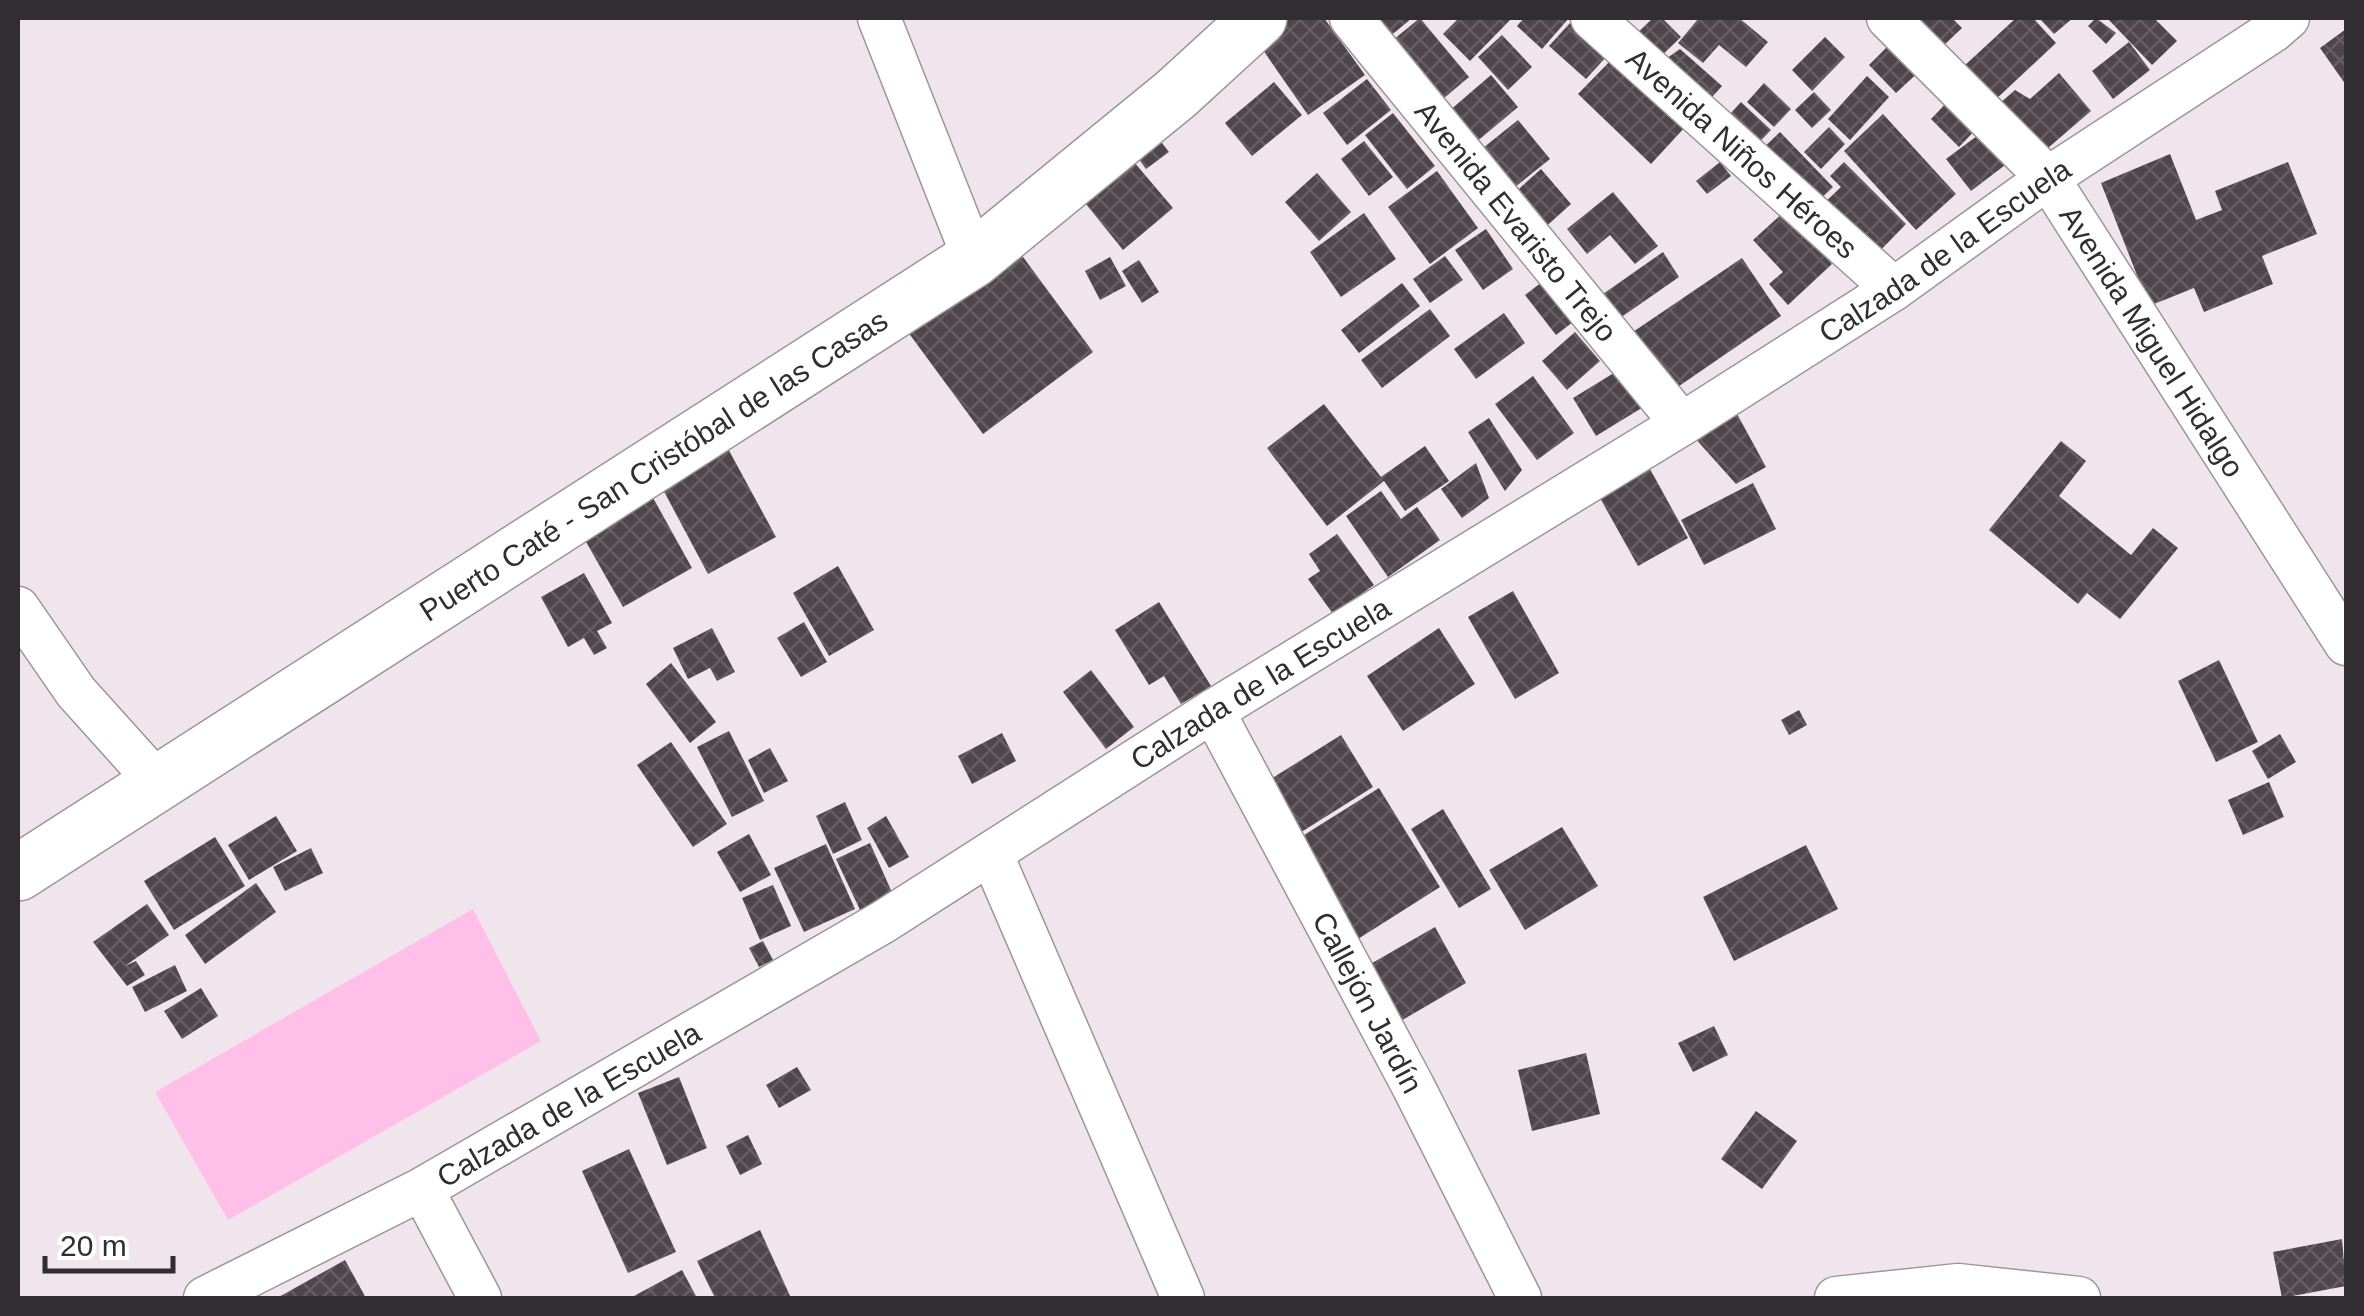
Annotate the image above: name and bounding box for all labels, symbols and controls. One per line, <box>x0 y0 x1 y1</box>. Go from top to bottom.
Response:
street label: Avenida Niños Héroes <box>1620 41 1864 265</box>
street label: Avenida Evaristo Trejo <box>1409 94 1624 348</box>
street label: Calzada de la Escuela <box>1813 151 2077 349</box>
street label: Avenida Miguel Hidalgo <box>2054 200 2251 483</box>
street label: Puerto Caté - San Cristóbal de las Casas <box>413 303 893 627</box>
street label: Calzada de la Escuela <box>1124 590 1396 776</box>
street label: Callejón Jardín <box>1307 906 1430 1098</box>
street label: Calzada de la Escuela <box>431 1015 706 1193</box>
scale bar <box>45 1211 172 1273</box>
text: 20 m <box>60 1229 127 1262</box>

